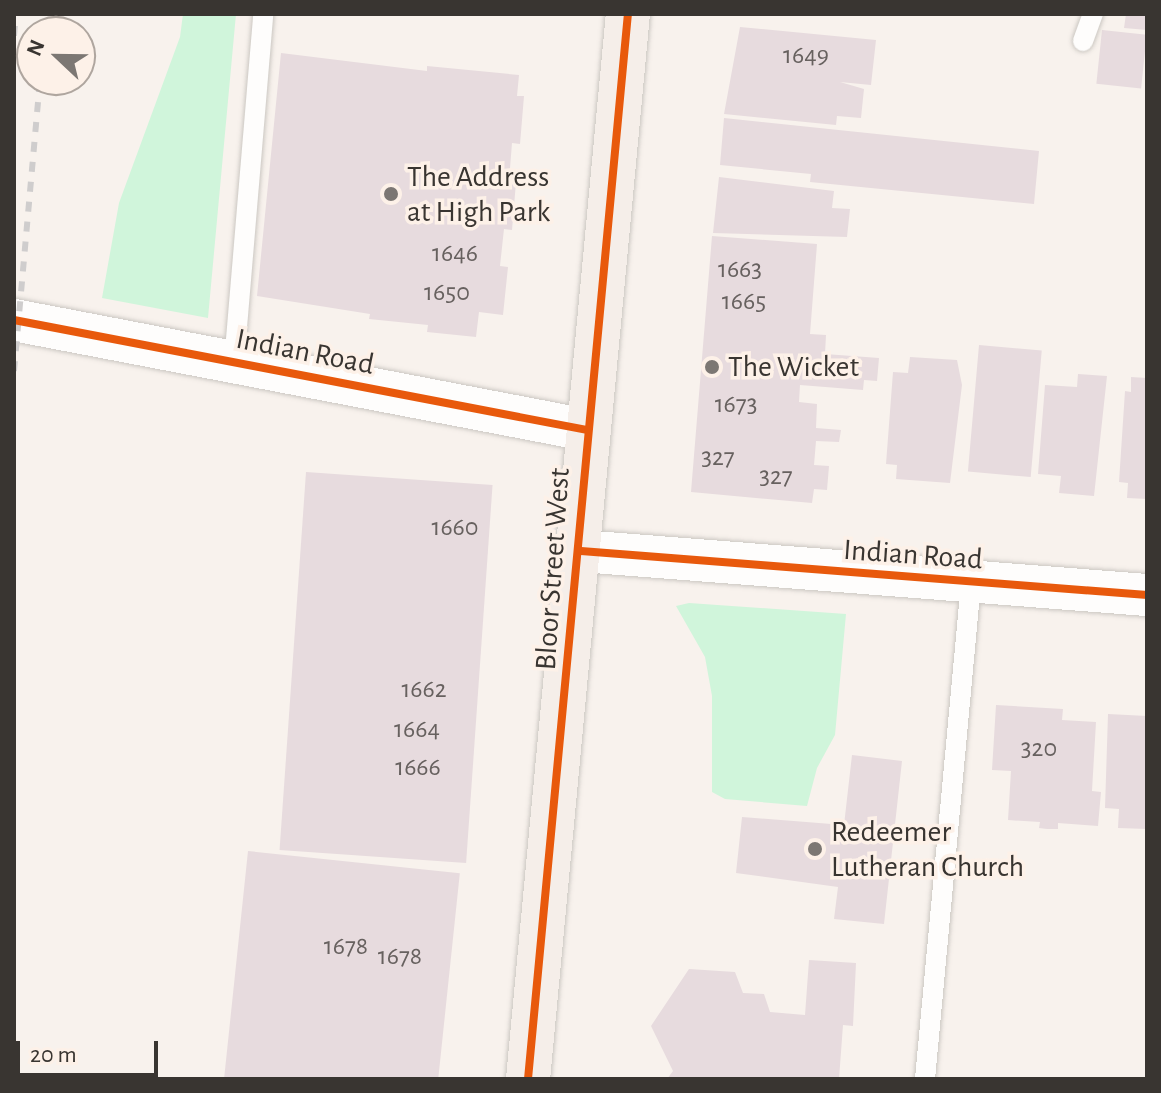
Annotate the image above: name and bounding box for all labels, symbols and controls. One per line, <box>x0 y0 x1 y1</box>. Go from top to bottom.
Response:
north arrow <box>16 16 96 96</box>
text: N <box>23 37 49 59</box>
house number: 1649 <box>783 40 829 72</box>
place label: The Address at High Park <box>407 159 550 230</box>
marker: The Address at High Park <box>382 185 400 203</box>
house number: 1646 <box>432 238 478 270</box>
house number: 1663 <box>718 254 762 286</box>
house number: 1650 <box>424 277 470 309</box>
house number: 1665 <box>722 286 766 318</box>
street label: Indian Road <box>233 321 377 383</box>
place label: The Wicket <box>728 349 859 385</box>
marker: The Wicket <box>703 358 721 376</box>
house number: 1673 <box>715 389 757 421</box>
house number: 327 <box>701 442 735 474</box>
house number: 327 <box>759 461 793 493</box>
street label: Bloor Street West <box>528 467 578 671</box>
house number: 1660 <box>431 512 479 544</box>
street label: Indian Road <box>842 532 984 578</box>
house number: 1662 <box>401 674 447 706</box>
house number: 1664 <box>394 714 440 746</box>
house number: 320 <box>1021 733 1057 765</box>
house number: 1666 <box>395 752 441 784</box>
place label: Redeemer Lutheran Church <box>831 814 1024 884</box>
marker: Redeemer Lutheran Church <box>806 840 824 858</box>
house number: 1678 <box>324 931 368 963</box>
house number: 1678 <box>378 941 422 973</box>
scale bar <box>20 1025 162 1075</box>
text: 20 m <box>30 1043 77 1067</box>

